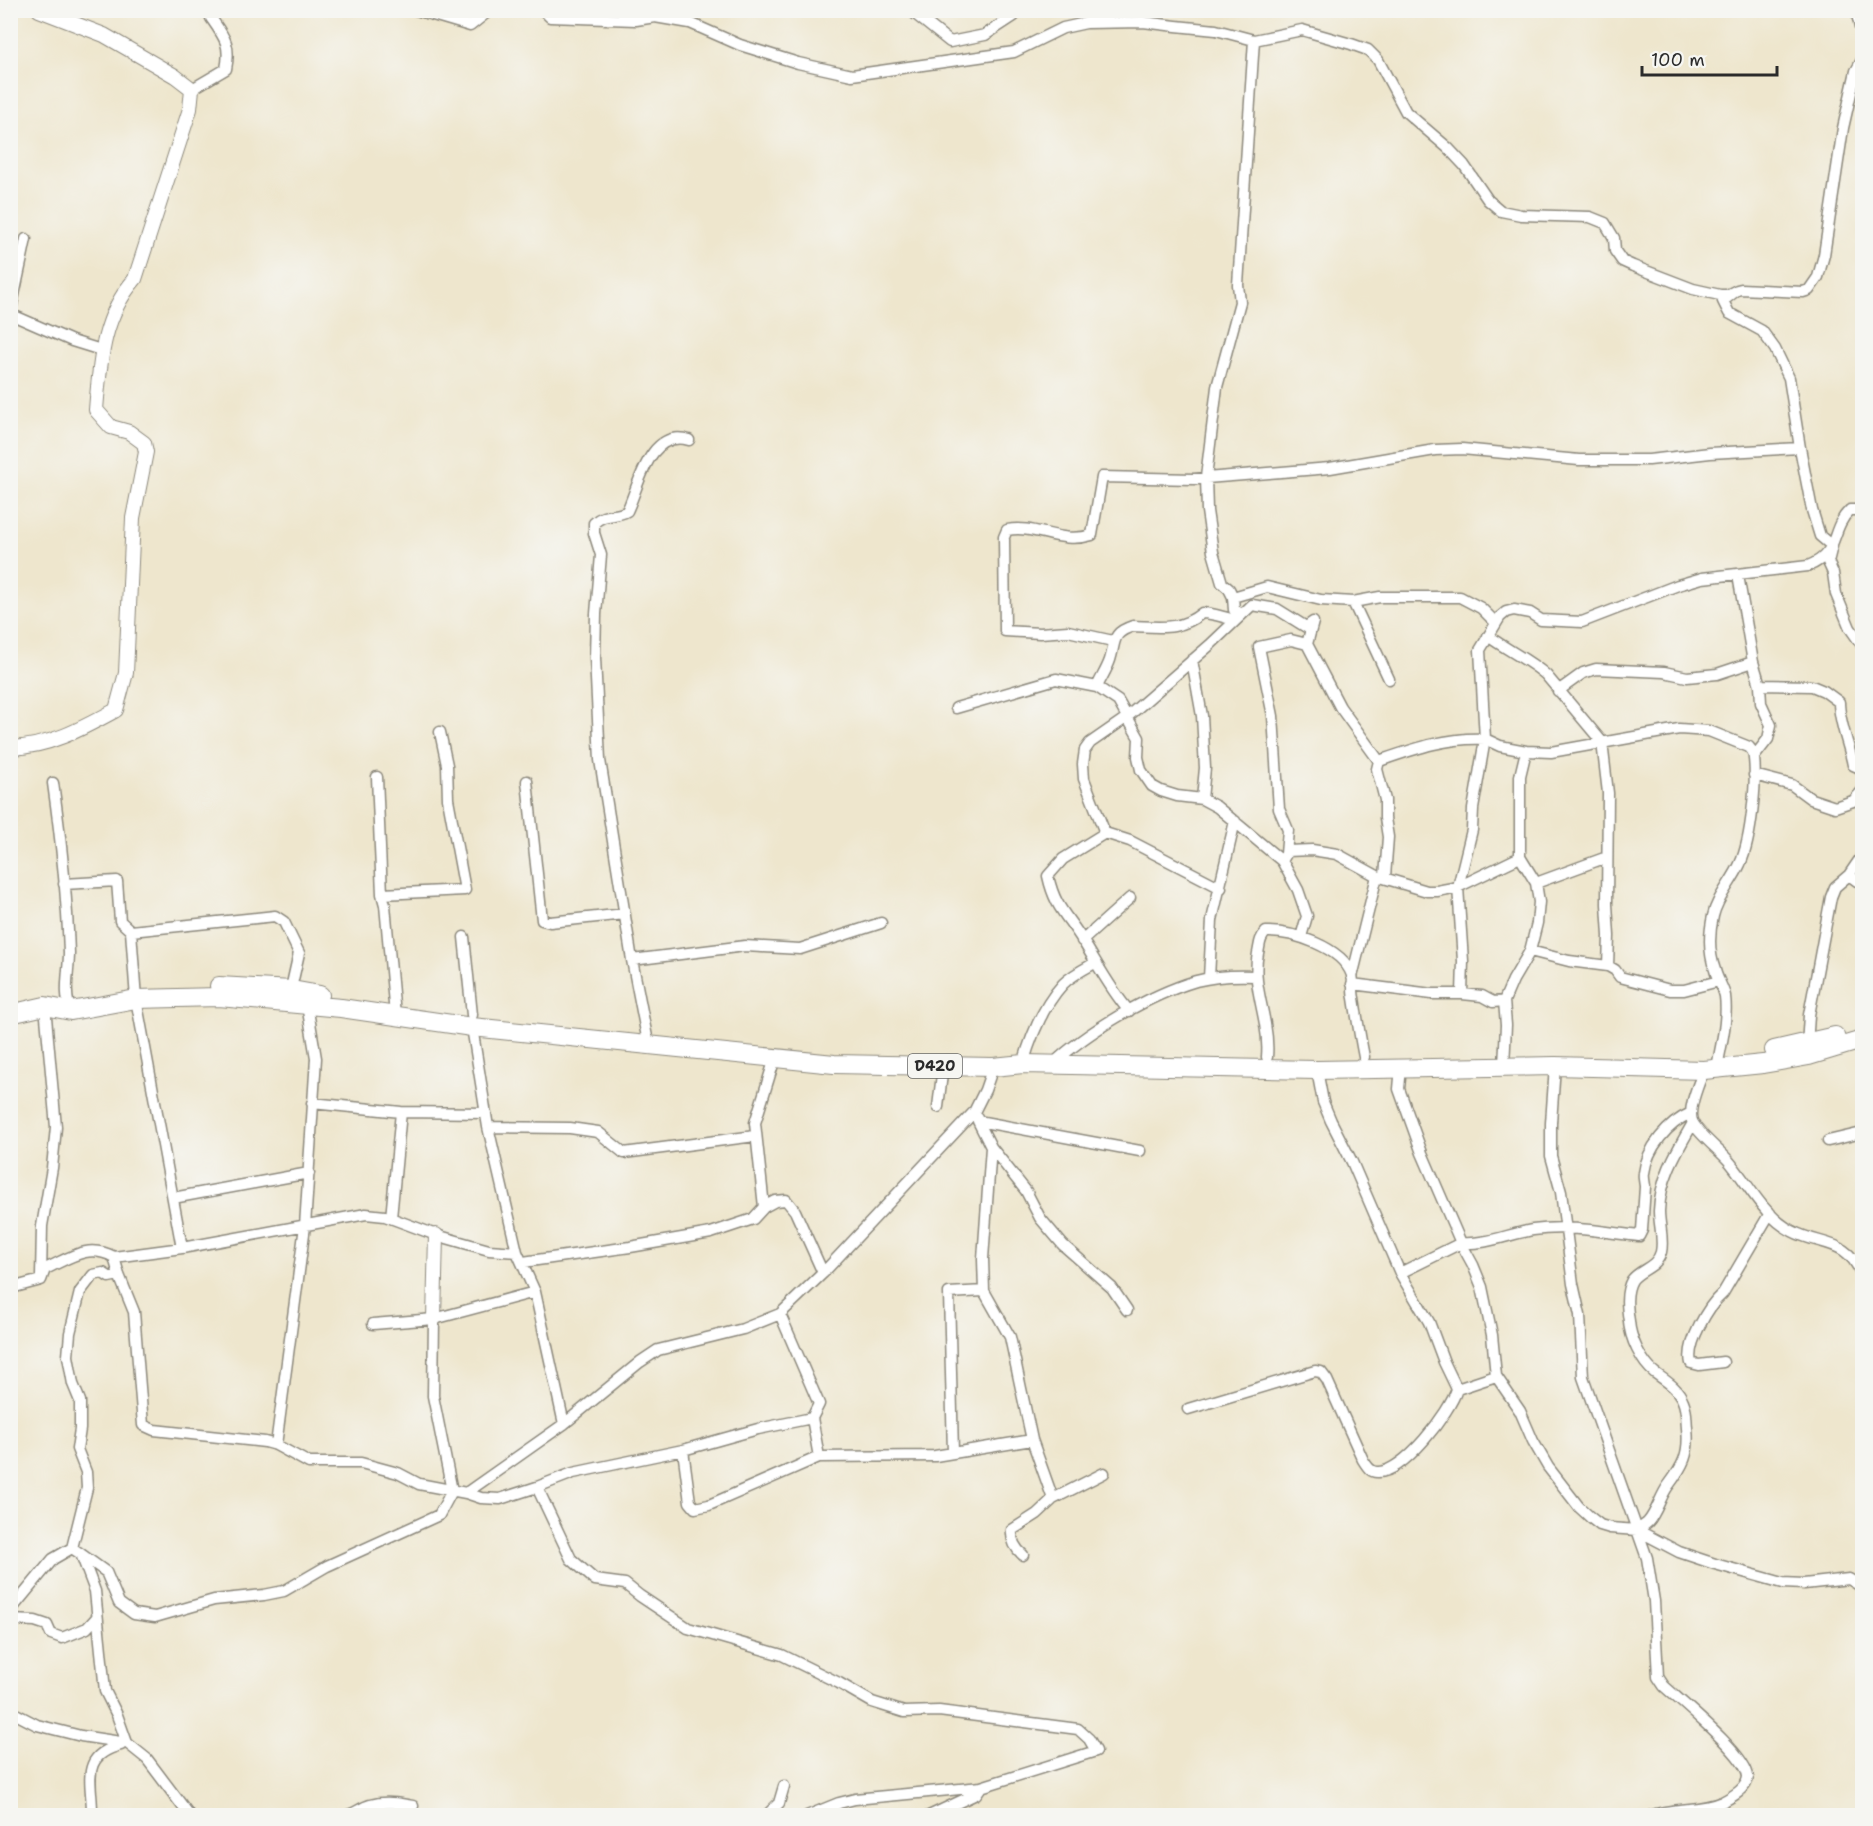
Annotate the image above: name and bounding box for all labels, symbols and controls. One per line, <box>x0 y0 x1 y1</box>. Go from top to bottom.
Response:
scale bar <box>1642 39 1777 77</box>
text: 100 m <box>1651 48 1705 72</box>
road number: D420 <box>908 1054 962 1078</box>

